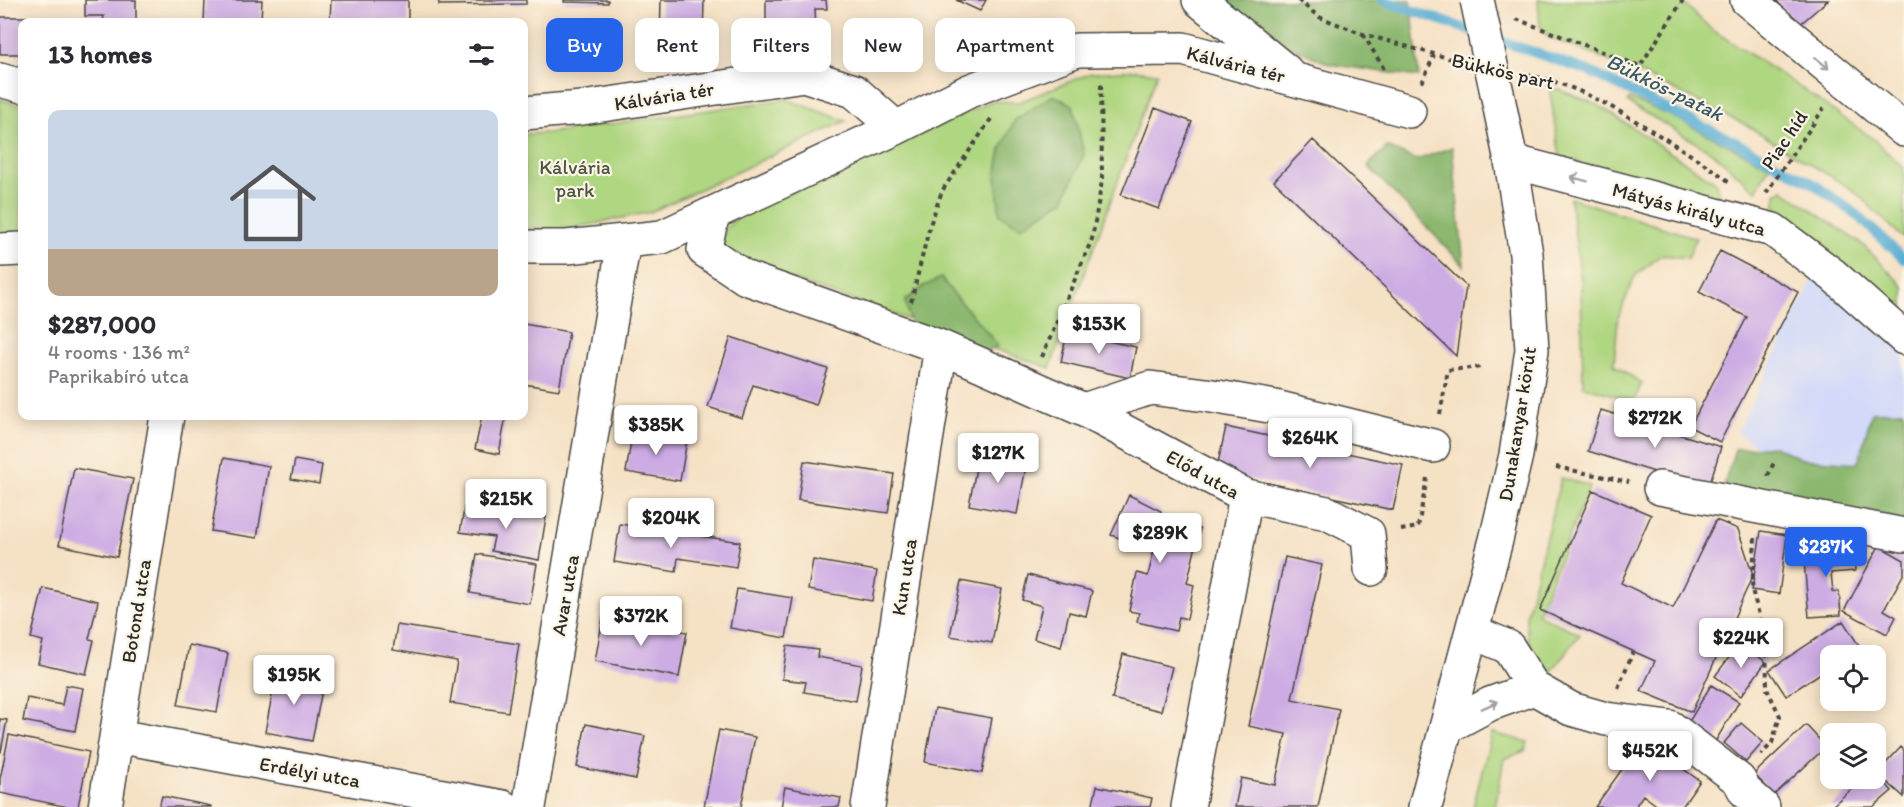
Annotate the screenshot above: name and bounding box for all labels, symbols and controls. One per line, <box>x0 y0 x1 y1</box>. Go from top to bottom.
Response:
chip: Buy <box>546 18 623 72</box>
chip: Rent <box>635 18 719 72</box>
chip: Filters <box>731 18 831 72</box>
chip: New <box>843 18 923 72</box>
chip: Apartment <box>935 18 1075 72</box>
text: 13 homes <box>48 38 152 70</box>
icon: filters <box>465 38 498 71</box>
street label: Kálvária tér <box>1184 40 1288 88</box>
street label: Bükkös part <box>1449 48 1557 94</box>
water label: Bükkös-patak <box>1603 48 1728 126</box>
one-way arrow <box>1814 56 1830 69</box>
street label: Kálvária tér <box>612 76 716 116</box>
street label: Piac híd <box>1755 106 1813 174</box>
icon: home <box>219 149 327 257</box>
park label: Kálvária park <box>539 155 611 202</box>
one-way arrow <box>1570 173 1589 184</box>
street label: Mátyás király utca <box>1610 177 1769 241</box>
pin: $153K <box>1057 304 1141 355</box>
text: $287,000 <box>48 308 156 340</box>
text: $153K <box>1072 311 1126 335</box>
text: 4 rooms · 136 m² <box>48 340 190 364</box>
street label: Dunakanyar körút <box>1493 344 1541 503</box>
text: Paprikabíró utca <box>48 364 189 388</box>
pin: $272K <box>1613 398 1697 449</box>
pin: $385K <box>614 405 698 456</box>
text: $272K <box>1628 405 1682 429</box>
text: $385K <box>628 412 684 436</box>
pin: $264K <box>1268 418 1352 469</box>
text: $264K <box>1282 425 1338 449</box>
pin: $127K <box>956 433 1040 484</box>
text: $127K <box>972 440 1024 464</box>
street label: Előd utca <box>1162 444 1244 504</box>
pin: $215K <box>464 479 548 530</box>
text: $215K <box>479 486 533 510</box>
pin: $204K <box>629 498 713 549</box>
text: $204K <box>642 505 700 529</box>
pin: $289K <box>1118 513 1202 564</box>
text: $289K <box>1133 520 1187 544</box>
pin: $287K <box>1784 527 1868 578</box>
text: $287K <box>1799 534 1853 558</box>
street label: Kun utca <box>886 536 922 617</box>
street label: Avar utca <box>546 552 584 638</box>
street label: Botond utca <box>116 557 156 665</box>
pin: $372K <box>599 596 683 647</box>
text: $372K <box>614 603 668 627</box>
pin: $224K <box>1699 618 1783 669</box>
text: $224K <box>1713 625 1769 649</box>
map controls <box>1820 645 1886 789</box>
button: locate <box>1820 645 1886 711</box>
pin: $195K <box>252 655 336 706</box>
text: $195K <box>267 662 321 686</box>
one-way arrow <box>1480 699 1498 711</box>
button: layers <box>1820 723 1886 789</box>
pin: $452K <box>1608 731 1692 782</box>
text: $452K <box>1622 738 1678 762</box>
street label: Erdélyi utca <box>258 751 363 793</box>

